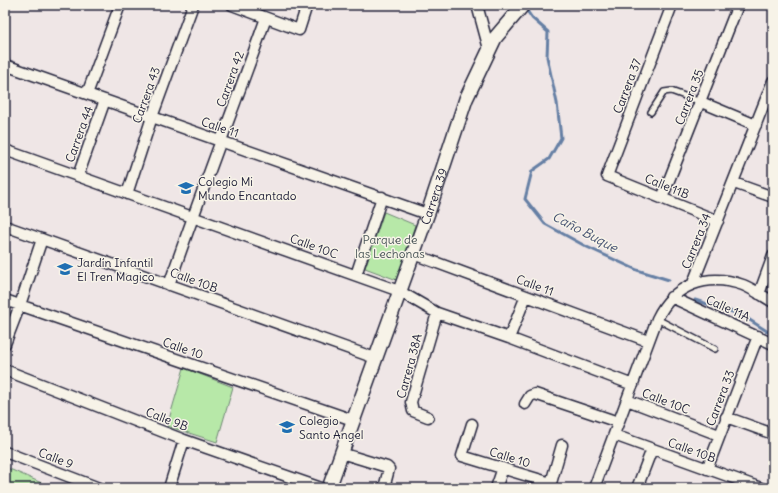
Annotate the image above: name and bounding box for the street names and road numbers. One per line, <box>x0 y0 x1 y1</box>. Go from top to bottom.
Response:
street label: Carrera 42 <box>213 49 247 109</box>
street label: Carrera 37 <box>610 56 644 116</box>
street label: Carrera 43 <box>129 65 163 125</box>
street label: Carrera 35 <box>671 67 707 127</box>
street label: Carrera 44 <box>62 104 96 164</box>
street label: Calle 11 <box>199 114 241 140</box>
street label: Carrera 39 <box>417 166 450 227</box>
street label: Calle 11B <box>643 170 692 202</box>
street label: Carrera 34 <box>678 211 714 271</box>
street label: Calle 10C <box>288 230 340 262</box>
street label: Calle 10B <box>168 264 220 296</box>
street label: Calle 11 <box>514 271 556 299</box>
street label: Calle 11A <box>704 292 753 324</box>
street label: Carrera 38A <box>393 332 425 400</box>
street label: Calle 10 <box>161 334 205 362</box>
street label: Carrera 33 <box>702 368 738 428</box>
street label: Calle 10C <box>640 385 692 417</box>
street label: Calle 9B <box>144 404 190 434</box>
street label: Calle 10B <box>666 434 718 466</box>
street label: Calle 9 <box>36 444 76 472</box>
street label: Calle 10 <box>488 444 532 470</box>

